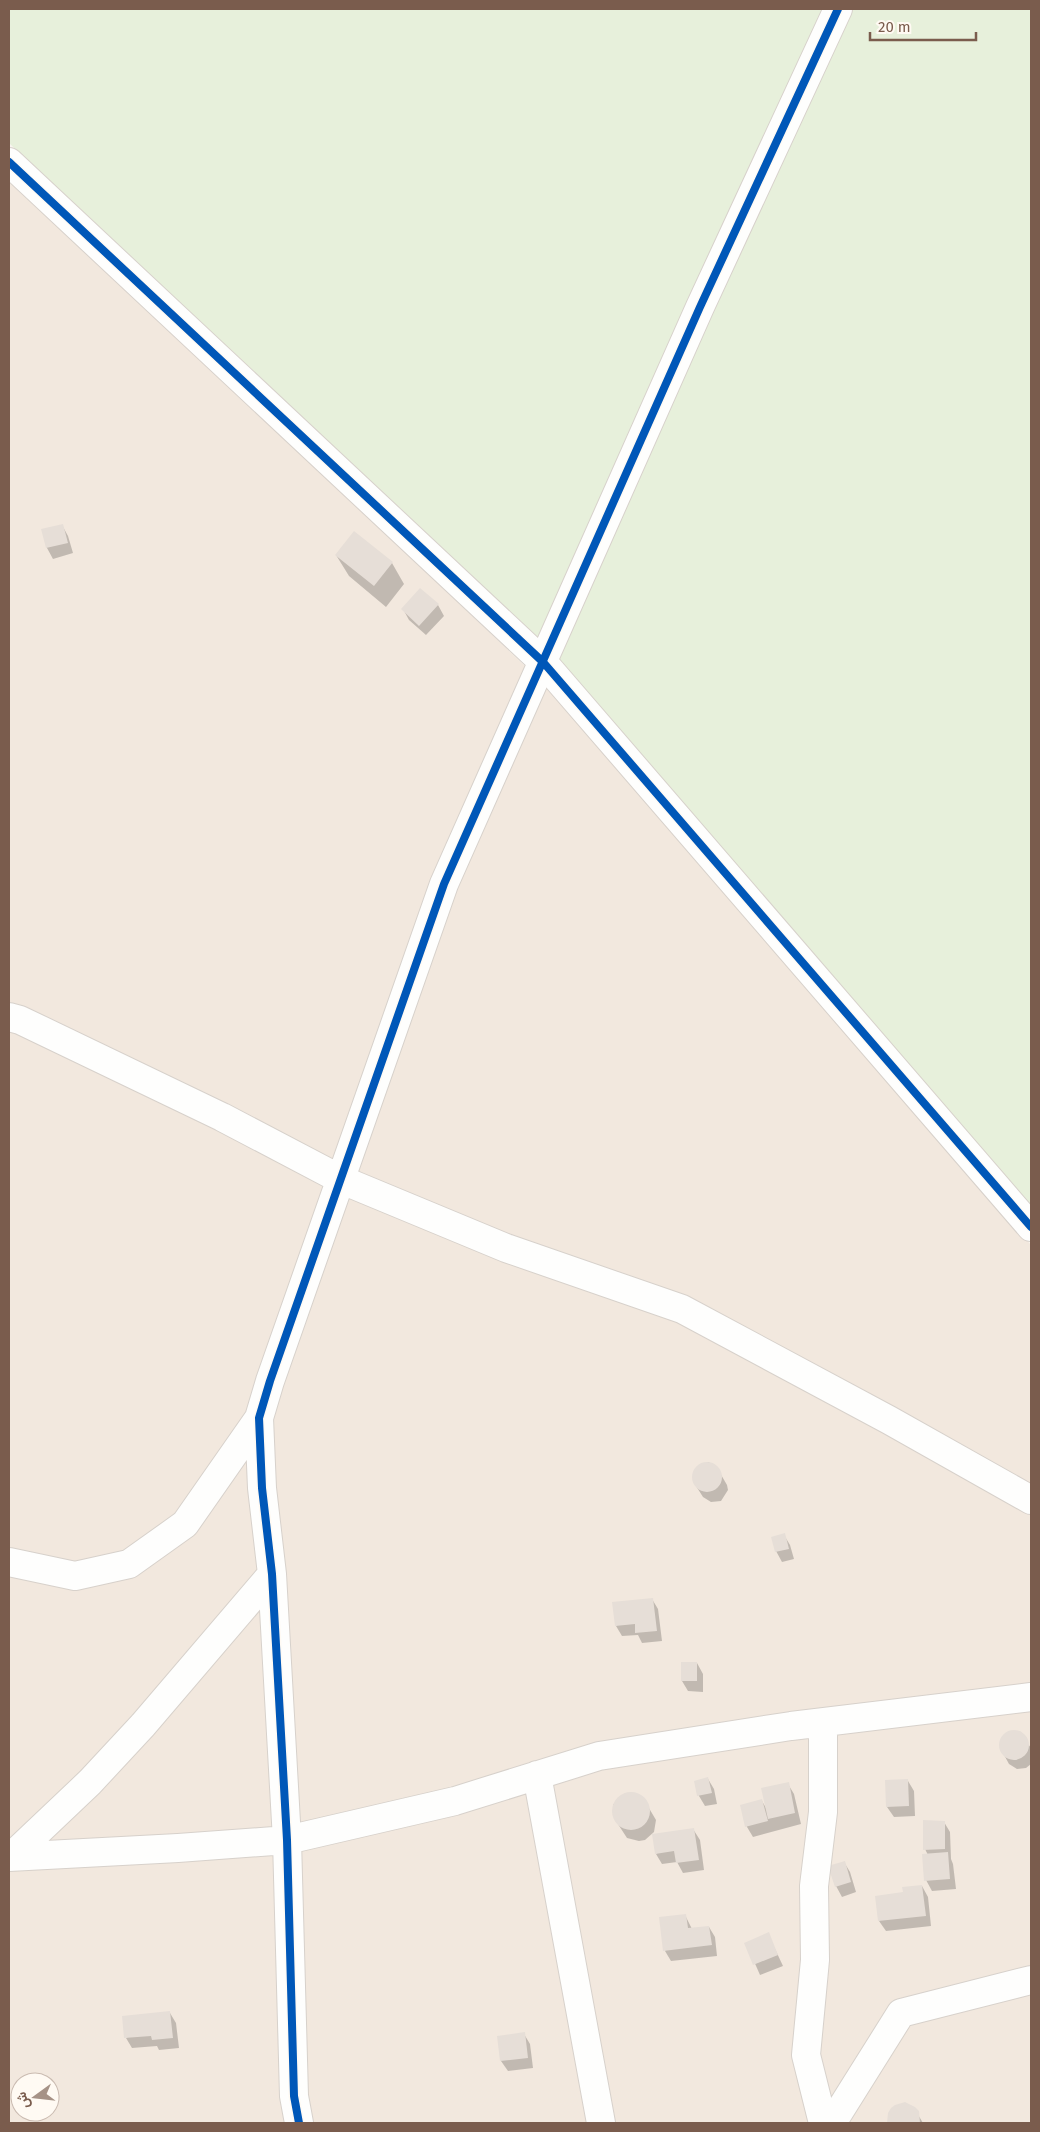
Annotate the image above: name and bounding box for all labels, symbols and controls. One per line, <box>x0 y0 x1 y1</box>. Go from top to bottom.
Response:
scale bar <box>870 10 976 42</box>
text: 20 m <box>878 18 911 36</box>
north arrow <box>10 2072 60 2122</box>
text: ش <box>12 2090 33 2111</box>

